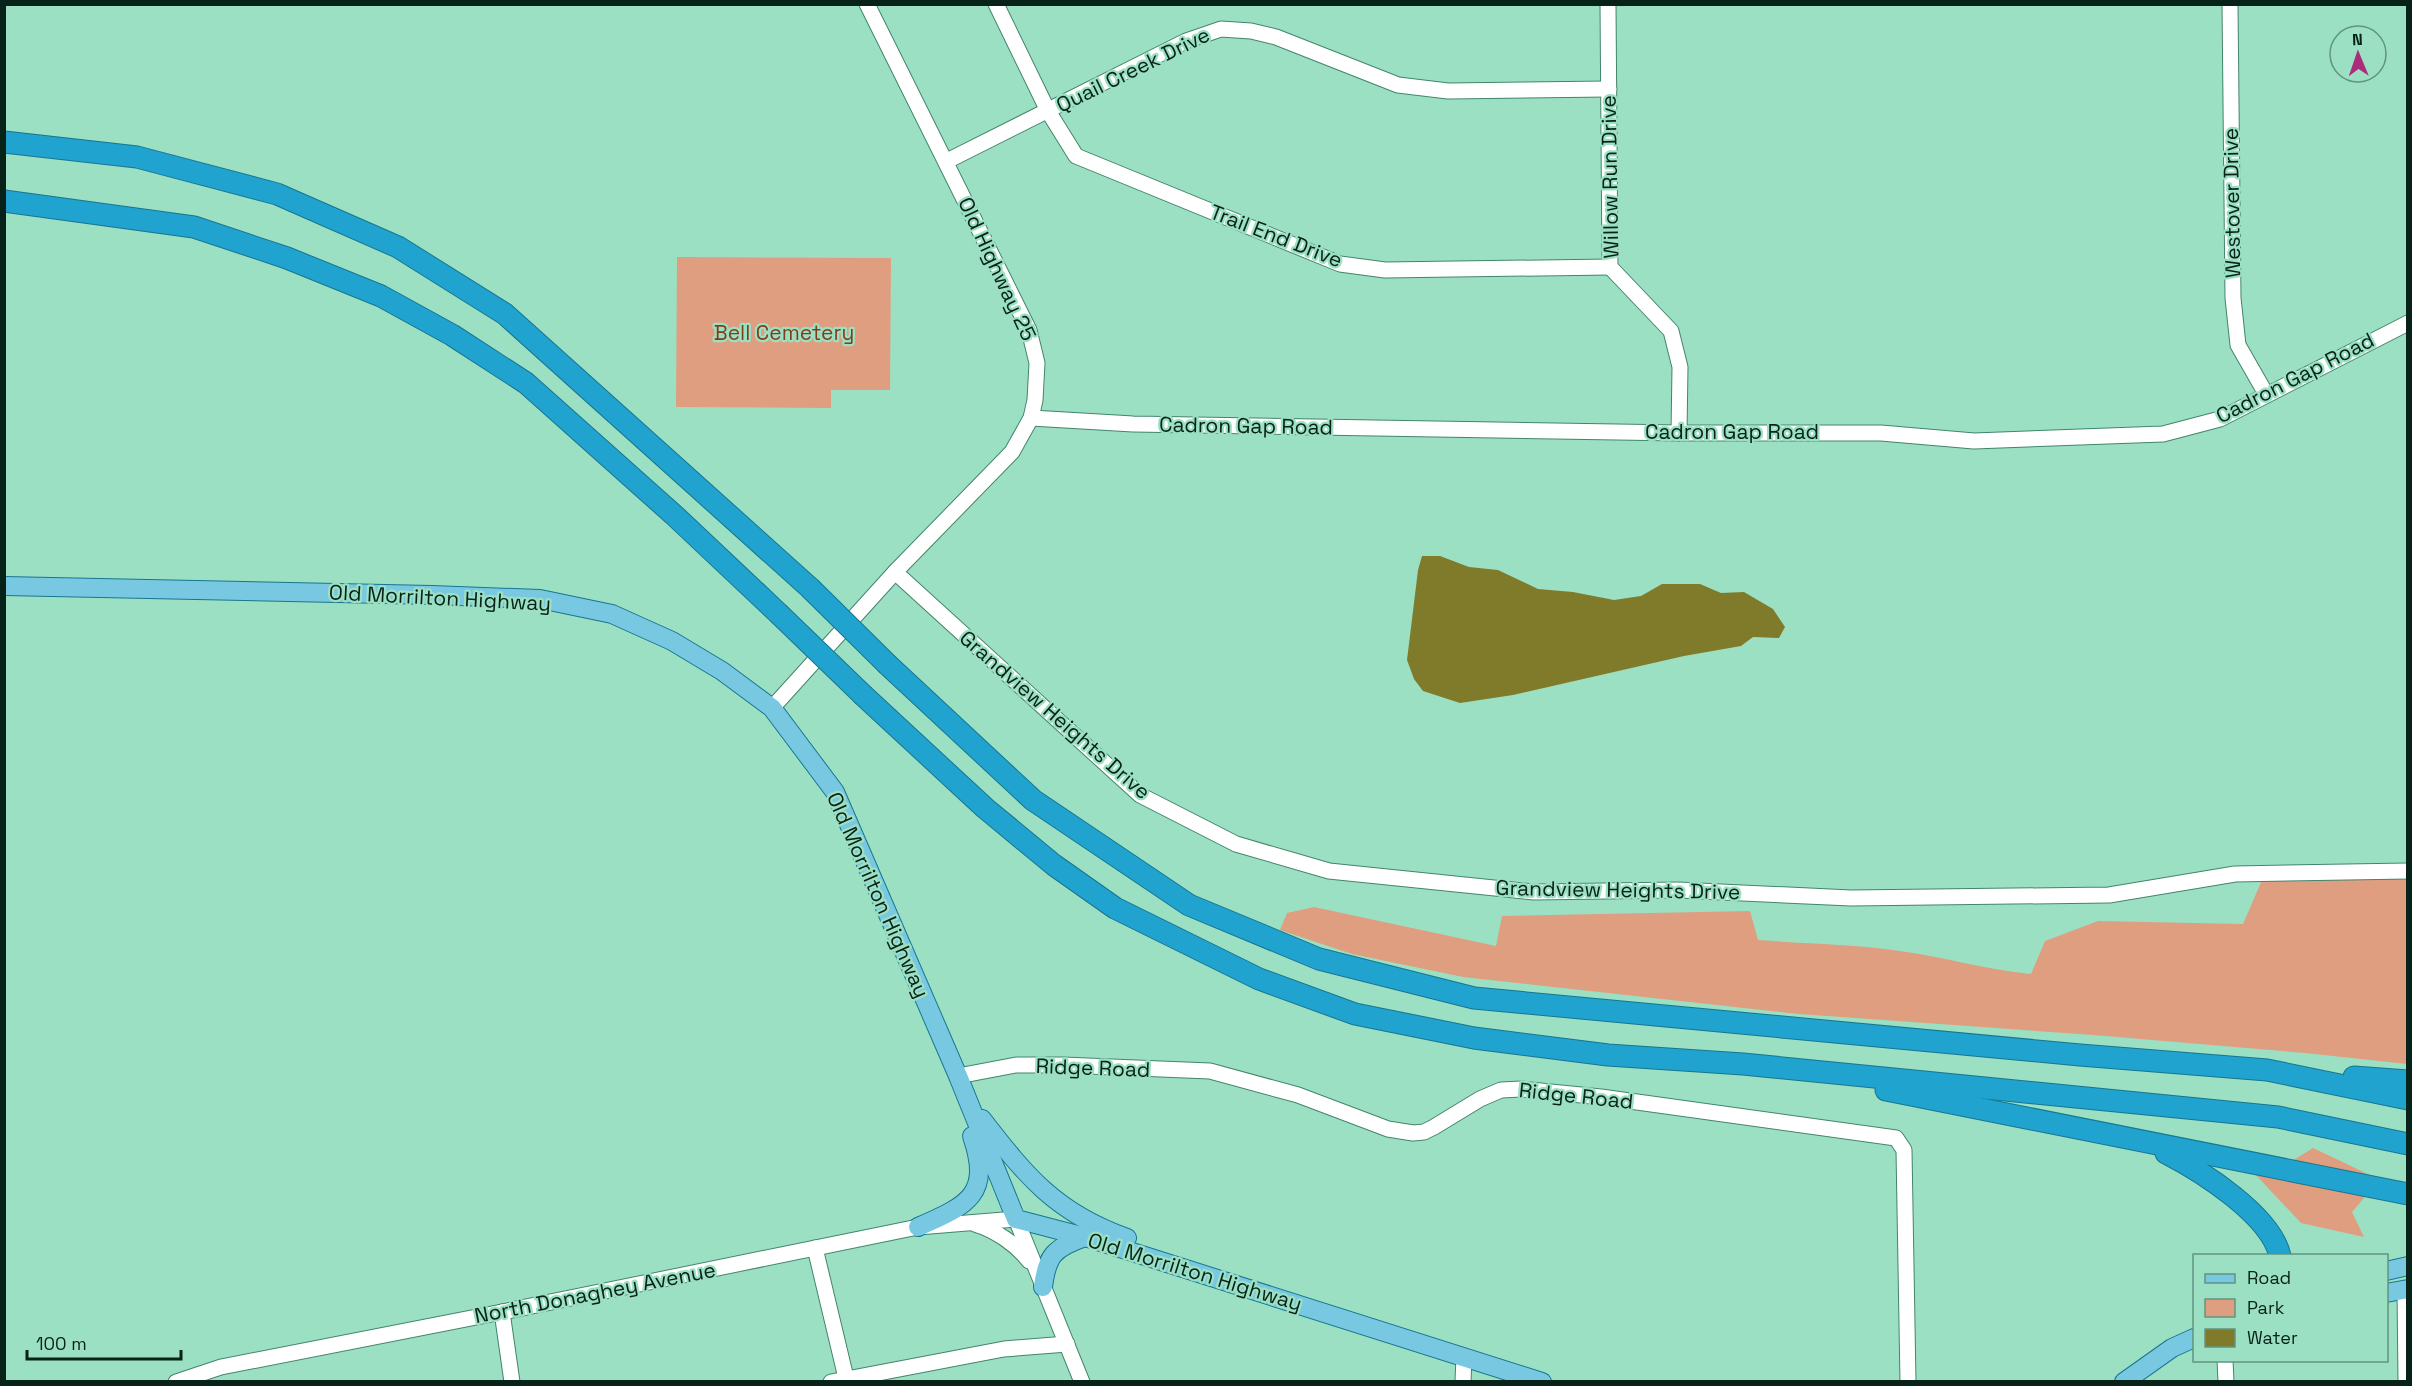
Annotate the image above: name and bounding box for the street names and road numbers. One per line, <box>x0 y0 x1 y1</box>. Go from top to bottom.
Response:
street label: Quail Creek Drive <box>1052 21 1214 118</box>
street label: Willow Run Drive <box>1595 95 1624 259</box>
street label: Westover Drive <box>2217 128 2246 278</box>
street label: Old Highway 25 <box>952 193 1042 345</box>
street label: Trail End Drive <box>1206 198 1346 273</box>
street label: Cadron Gap Road <box>2211 326 2378 429</box>
street label: Cadron Gap Road <box>1159 410 1333 441</box>
street label: Cadron Gap Road <box>1645 418 1819 445</box>
street label: Old Morrilton Highway <box>328 578 552 617</box>
street label: Grandview Heights Drive <box>954 624 1157 805</box>
street label: Old Morrilton Highway <box>821 788 936 1002</box>
street label: Grandview Heights Drive <box>1495 874 1741 905</box>
street label: Ridge Road <box>1035 1052 1151 1083</box>
street label: Ridge Road <box>1518 1076 1635 1115</box>
street label: Old Morrilton Highway <box>1085 1226 1305 1317</box>
street label: North Donaghey Avenue <box>472 1256 718 1329</box>

